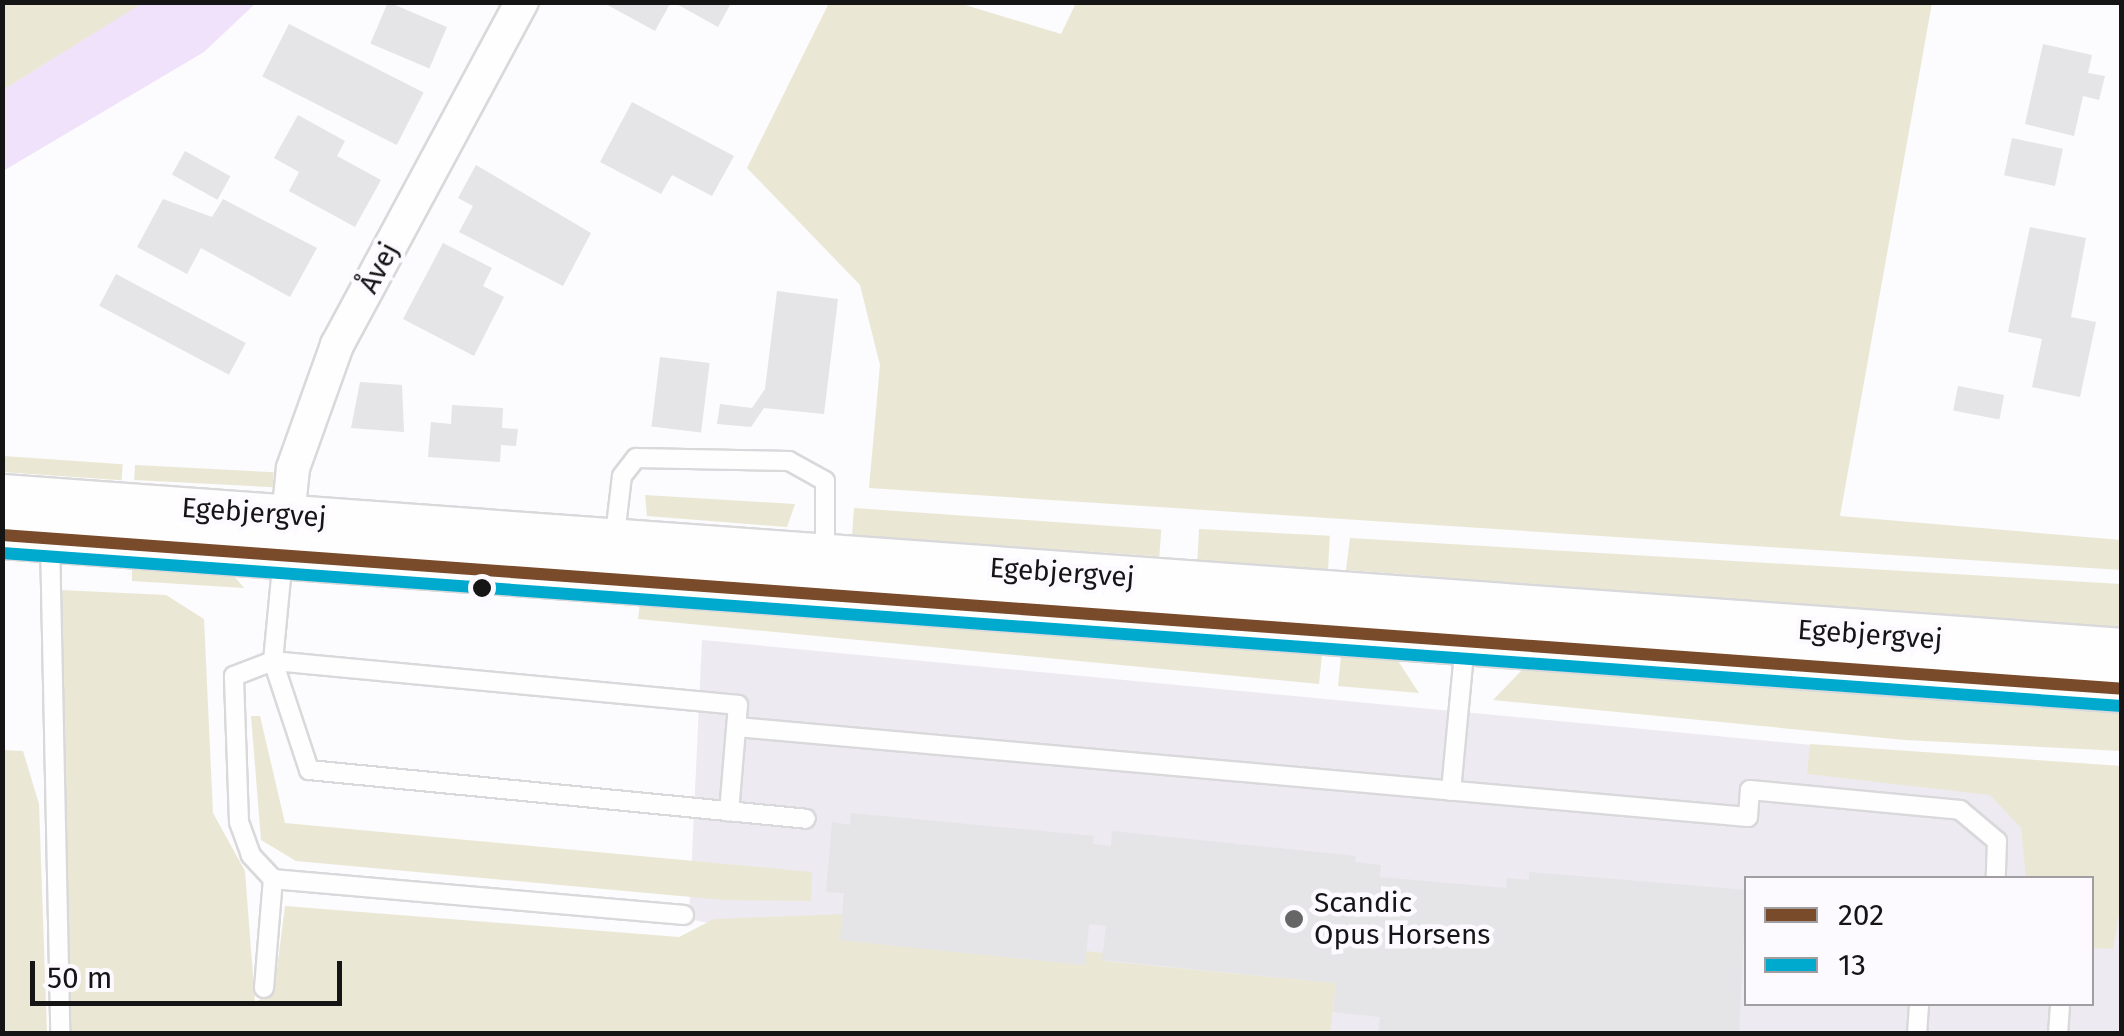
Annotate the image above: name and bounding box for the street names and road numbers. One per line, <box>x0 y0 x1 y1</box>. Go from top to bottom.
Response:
street label: Åvej <box>352 237 406 299</box>
street label: Egebjergvej <box>180 491 328 535</box>
street label: Egebjergvej <box>988 551 1136 595</box>
street label: Egebjergvej <box>1796 613 1944 657</box>

